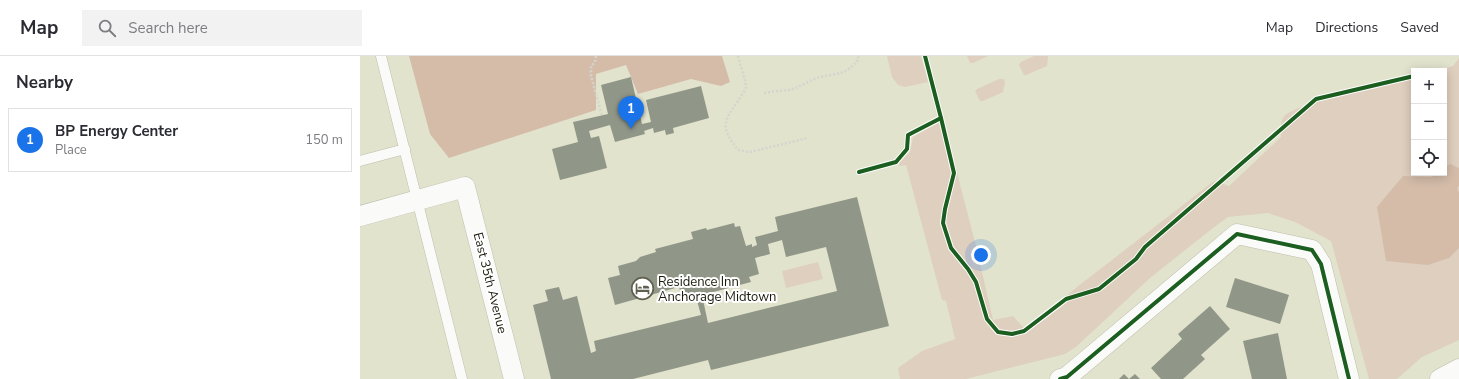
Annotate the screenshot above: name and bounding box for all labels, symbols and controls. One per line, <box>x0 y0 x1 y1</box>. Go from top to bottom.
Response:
search box <box>82 10 362 46</box>
text: Map <box>20 15 58 41</box>
icon: search <box>96 17 118 39</box>
text: Search here <box>128 18 208 38</box>
text: Map <box>1266 18 1293 37</box>
text: Directions <box>1315 18 1378 37</box>
text: Saved <box>1400 18 1439 37</box>
map controls <box>1411 68 1447 176</box>
button: + <box>1411 68 1447 104</box>
text: Nearby <box>16 71 73 94</box>
pin: 1 <box>618 96 644 129</box>
button: − <box>1411 104 1447 140</box>
text: BP Energy Center <box>55 121 178 141</box>
text: 1 <box>26 131 34 149</box>
text: 150 m <box>305 131 343 149</box>
button: locate <box>1411 140 1447 176</box>
text: Place <box>55 141 87 159</box>
street label: East 35th Avenue <box>469 231 511 335</box>
your location <box>971 245 991 265</box>
place label: Residence Inn Anchorage Midtown <box>658 273 777 306</box>
hotel icon: Residence Inn Anchorage Midtown <box>629 276 655 302</box>

